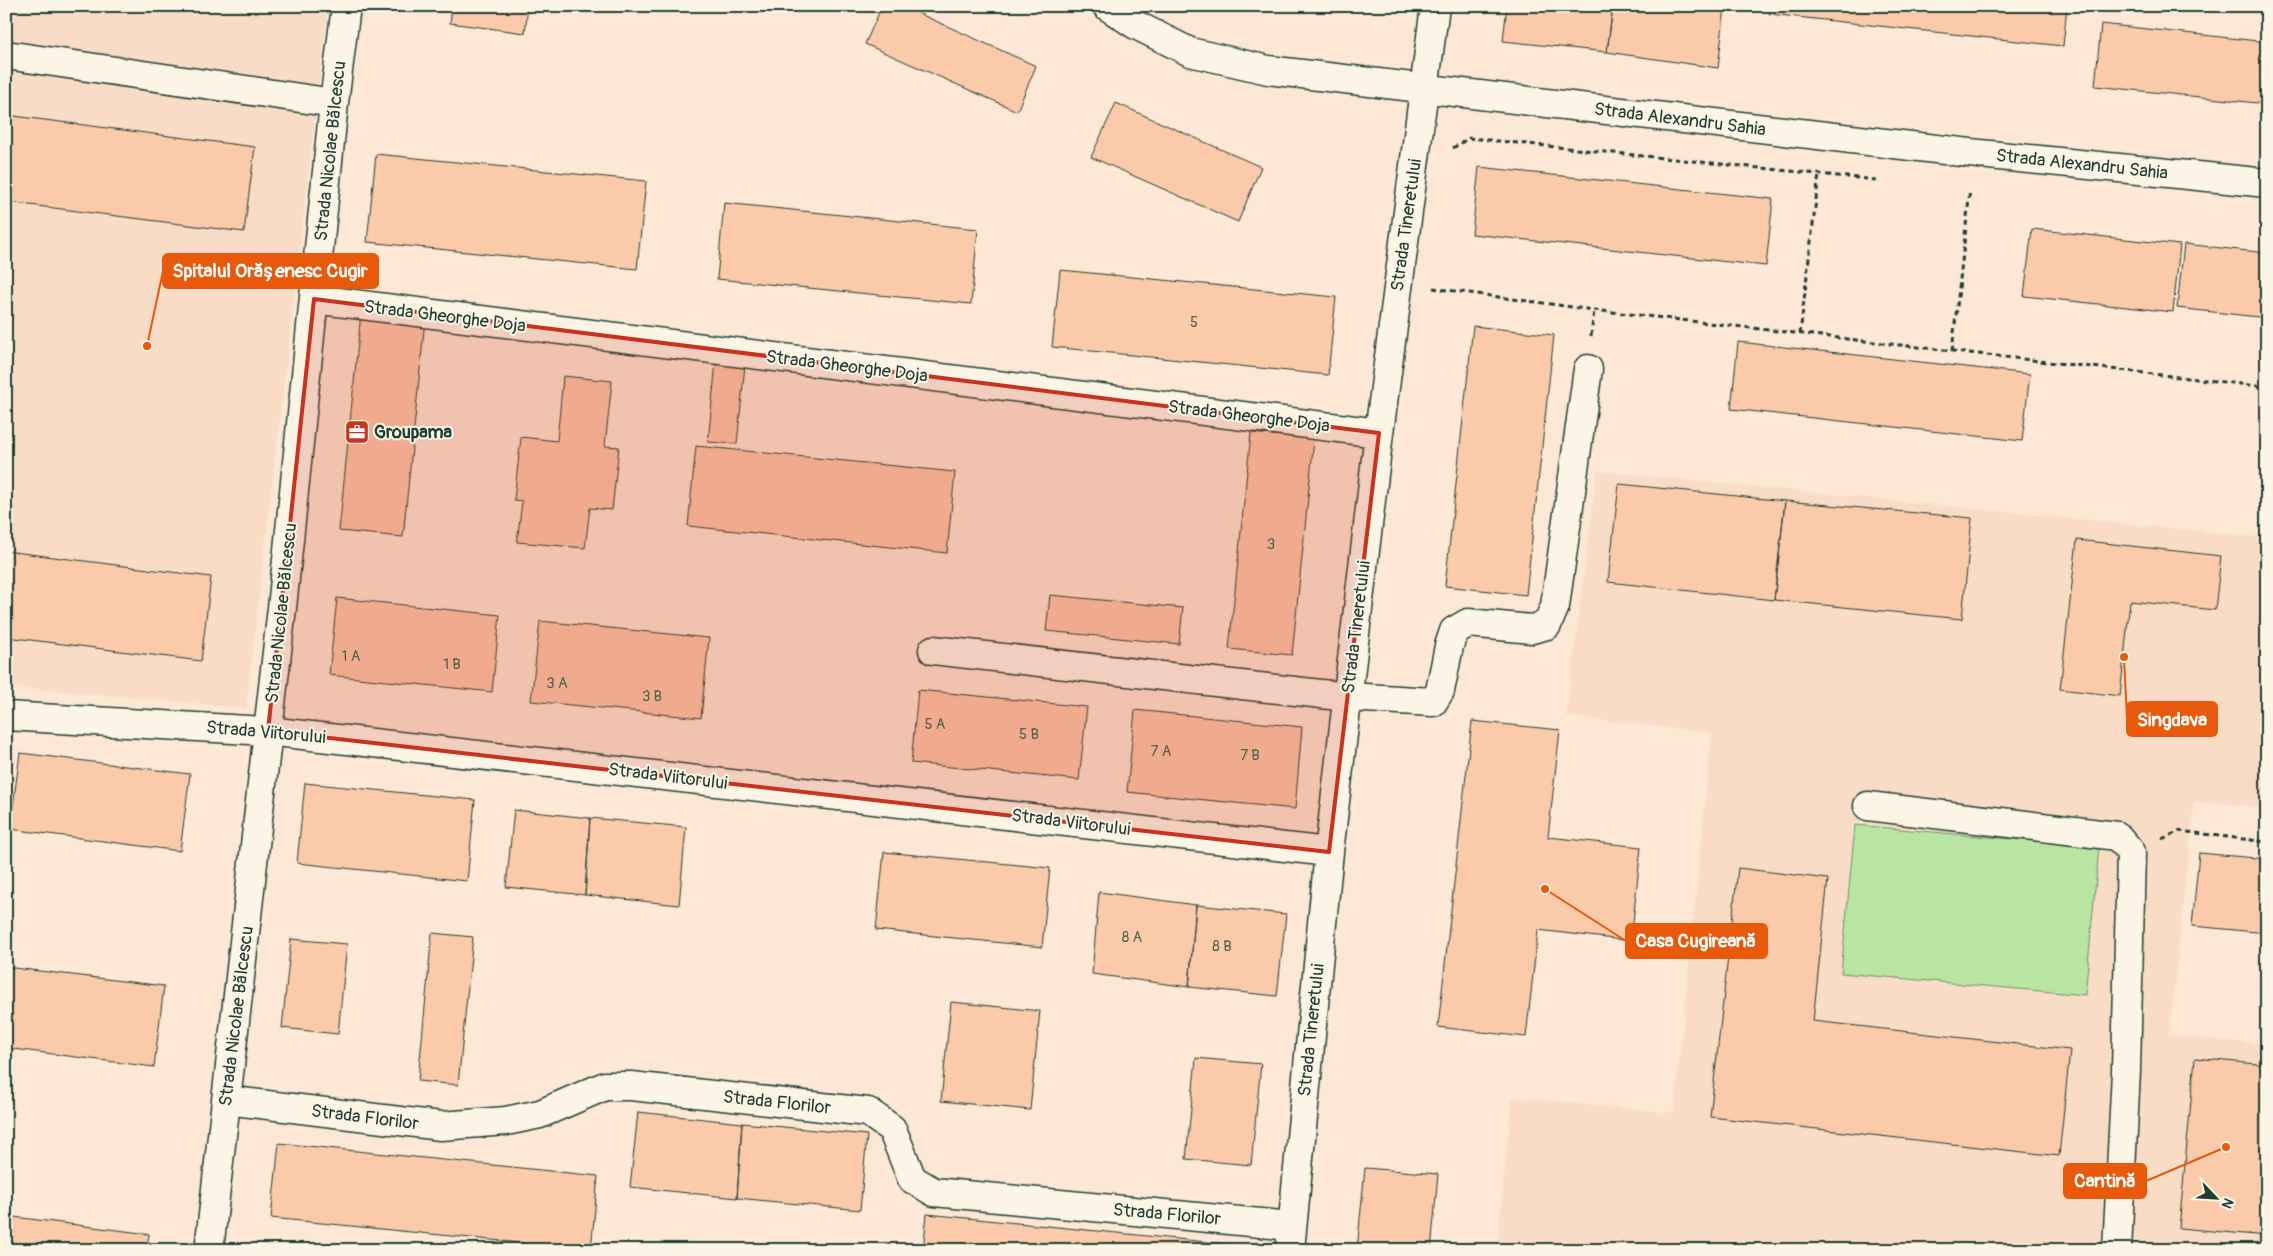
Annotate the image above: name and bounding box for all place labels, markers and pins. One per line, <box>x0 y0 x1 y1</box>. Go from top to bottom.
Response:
callout: Spitalul Orășenesc Cugir <box>163 254 378 288</box>
office icon: Groupama <box>344 419 370 445</box>
place label: Groupama <box>374 421 453 444</box>
callout: Singdava <box>2127 702 2217 736</box>
callout: Casa Cugireană <box>1626 924 1767 958</box>
callout: Cantină <box>2064 1164 2146 1198</box>

